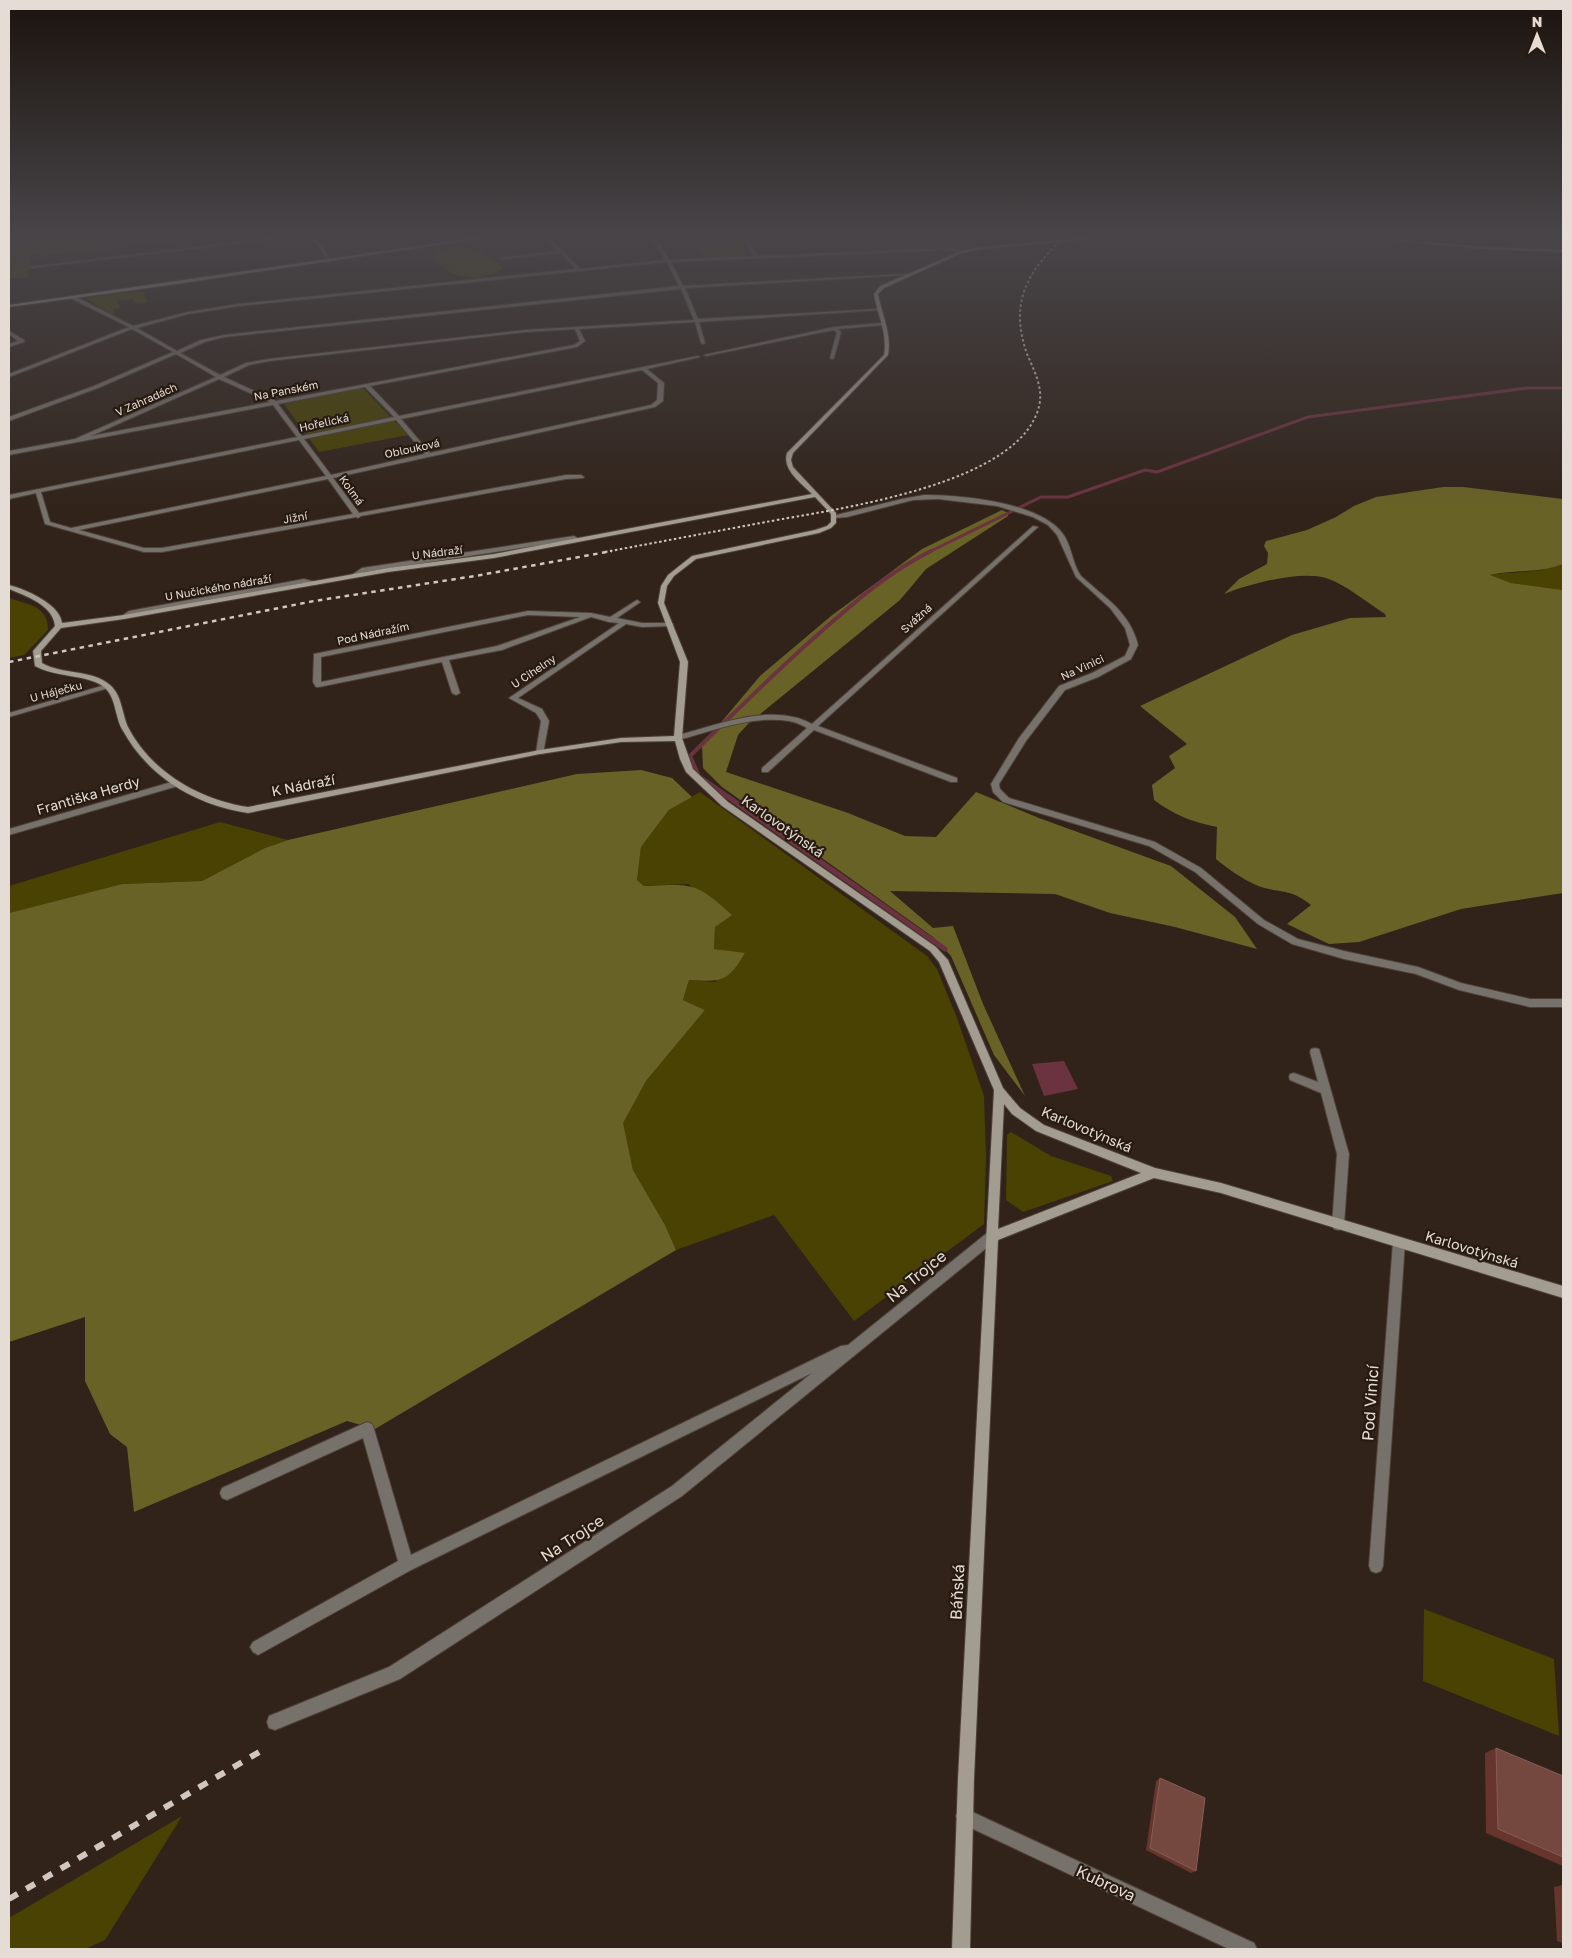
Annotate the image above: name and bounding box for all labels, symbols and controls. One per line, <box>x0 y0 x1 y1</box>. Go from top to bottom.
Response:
north arrow <box>1512 10 1562 60</box>
text: N <box>1532 13 1542 30</box>
street label: Na Panském <box>253 377 319 403</box>
street label: V Zahradách <box>113 380 179 418</box>
street label: Hořelická <box>298 410 350 434</box>
street label: Oblouková <box>383 436 441 460</box>
street label: Kolmá <box>337 473 367 507</box>
street label: Jižní <box>282 508 309 526</box>
street label: U Nádraží <box>411 542 464 562</box>
street label: U Nučického nádraží <box>164 571 273 603</box>
street label: Svážná <box>898 601 934 635</box>
street label: Pod Nádražím <box>336 619 410 647</box>
street label: U Cihelny <box>508 651 558 691</box>
street label: Na Vinici <box>1058 651 1106 683</box>
street label: U Háječku <box>28 678 84 704</box>
street label: K Nádraží <box>270 770 337 799</box>
street label: Františka Herdy <box>34 772 142 818</box>
street label: Karlovotýnská <box>738 791 828 861</box>
street label: Karlovotýnská <box>1039 1102 1135 1156</box>
street label: Karlovotýnská <box>1423 1227 1521 1271</box>
street label: Na Trojce <box>882 1246 950 1306</box>
street label: Pod Vinicí <box>1357 1363 1383 1442</box>
street label: Na Trojce <box>537 1510 607 1566</box>
street label: Báňská <box>946 1564 968 1620</box>
street label: Kubrova <box>1073 1861 1139 1905</box>

